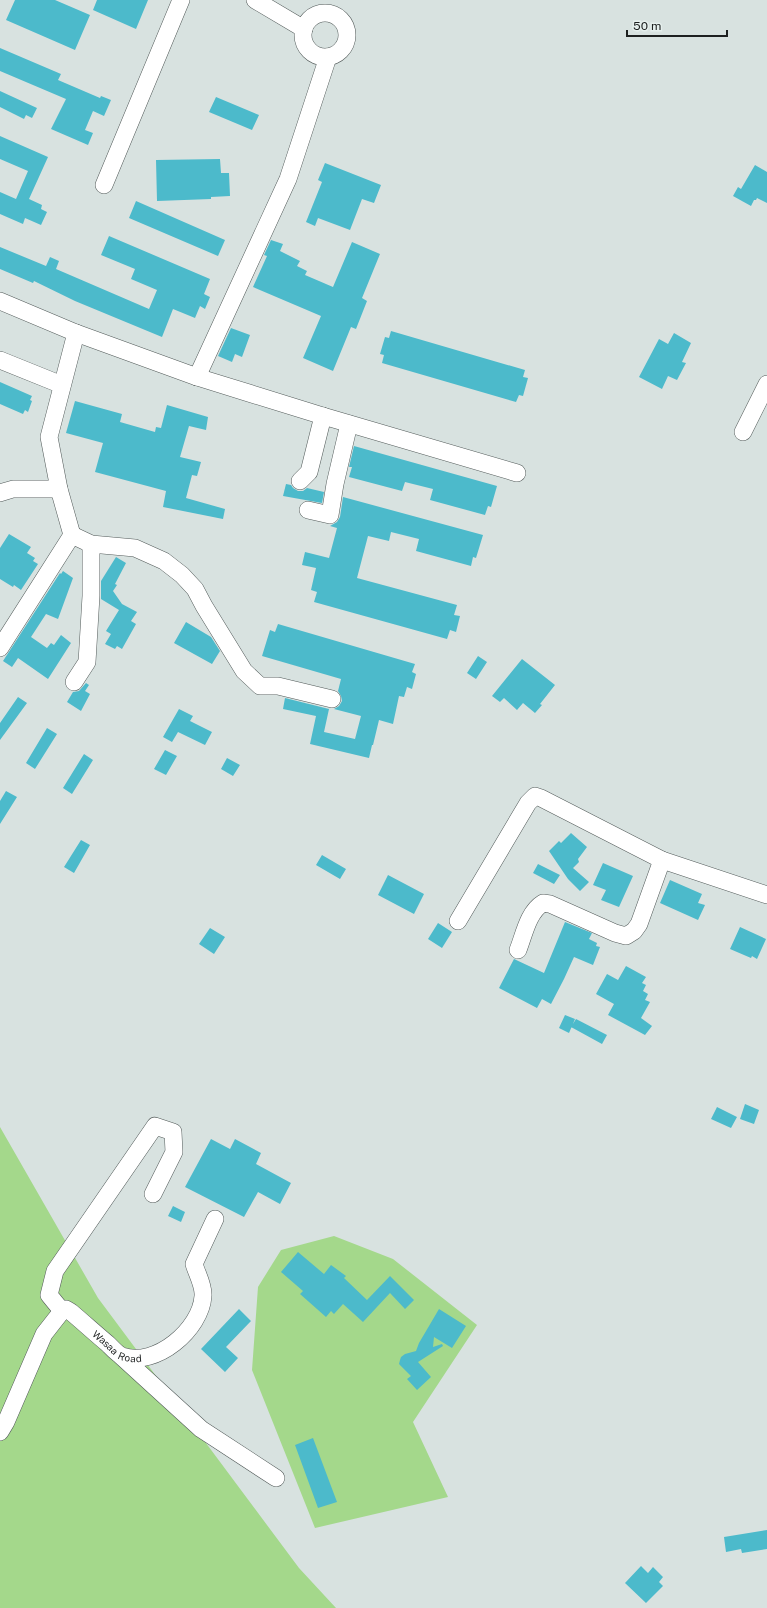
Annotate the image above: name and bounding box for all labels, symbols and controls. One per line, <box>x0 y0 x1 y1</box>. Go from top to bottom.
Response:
scale bar <box>627 12 727 38</box>
text: 50 m <box>633 19 661 33</box>
street label: Wasaa Road <box>90 1328 142 1364</box>

